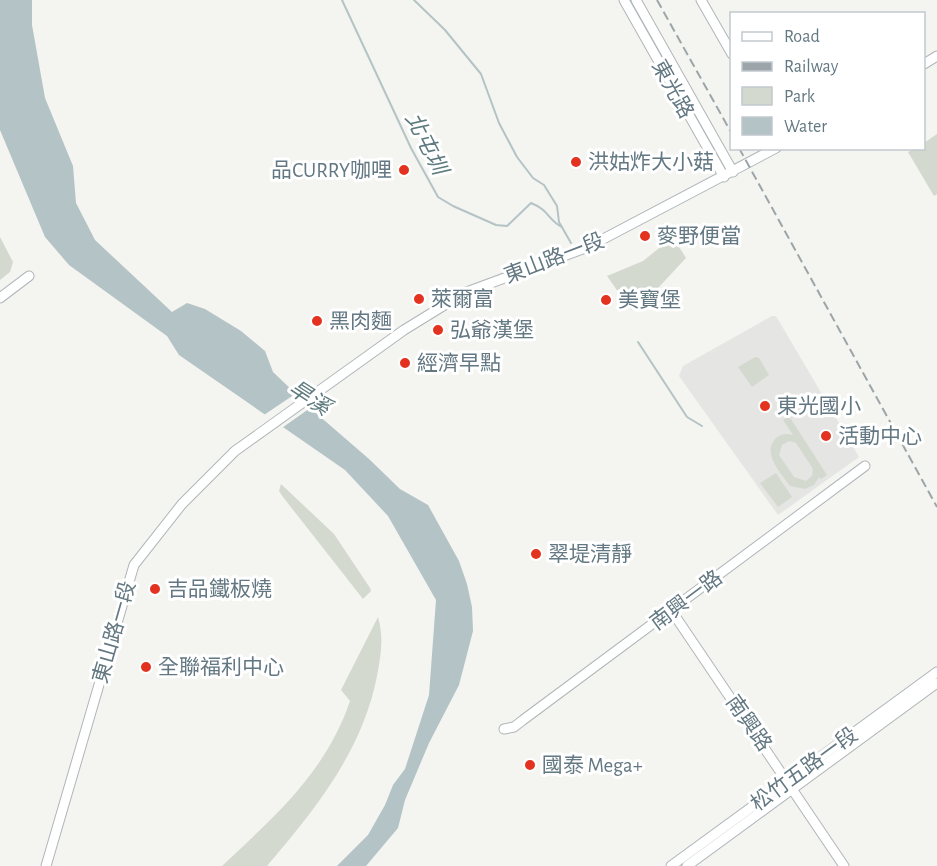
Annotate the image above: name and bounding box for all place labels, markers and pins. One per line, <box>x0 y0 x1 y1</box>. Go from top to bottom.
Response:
place label: 洪姑炸大小菇 <box>588 151 714 173</box>
marker: 洪姑炸大小菇 <box>569 155 583 169</box>
place label: 品CURRY咖哩 <box>271 159 392 181</box>
marker: 品CURRY咖哩 <box>397 163 411 177</box>
place label: 麥野便當 <box>657 225 741 247</box>
marker: 麥野便當 <box>638 229 652 243</box>
place label: 萊爾富 <box>431 288 494 310</box>
place label: 美寶堡 <box>618 289 681 311</box>
marker: 萊爾富 <box>412 292 426 306</box>
marker: 美寶堡 <box>599 293 613 307</box>
place label: 黑肉麵 <box>329 310 392 332</box>
marker: 黑肉麵 <box>310 314 324 328</box>
place label: 弘爺漢堡 <box>450 319 534 341</box>
marker: 弘爺漢堡 <box>431 323 445 337</box>
place label: 經濟早點 <box>417 352 501 374</box>
marker: 經濟早點 <box>398 356 412 370</box>
place label: 東光國小 <box>777 395 861 417</box>
marker: 東光國小 <box>758 399 772 413</box>
place label: 活動中心 <box>838 425 922 447</box>
marker: 活動中心 <box>819 429 833 443</box>
place label: 翠堤清靜 <box>548 543 632 565</box>
marker: 翠堤清靜 <box>529 547 543 561</box>
place label: 吉品鐵板燒 <box>167 578 272 600</box>
marker: 吉品鐵板燒 <box>148 582 162 596</box>
place label: 全聯福利中心 <box>158 656 284 678</box>
marker: 全聯福利中心 <box>139 660 153 674</box>
place label: 國泰 Mega+ <box>542 754 643 776</box>
marker: 國泰 Mega+ <box>523 758 537 772</box>

